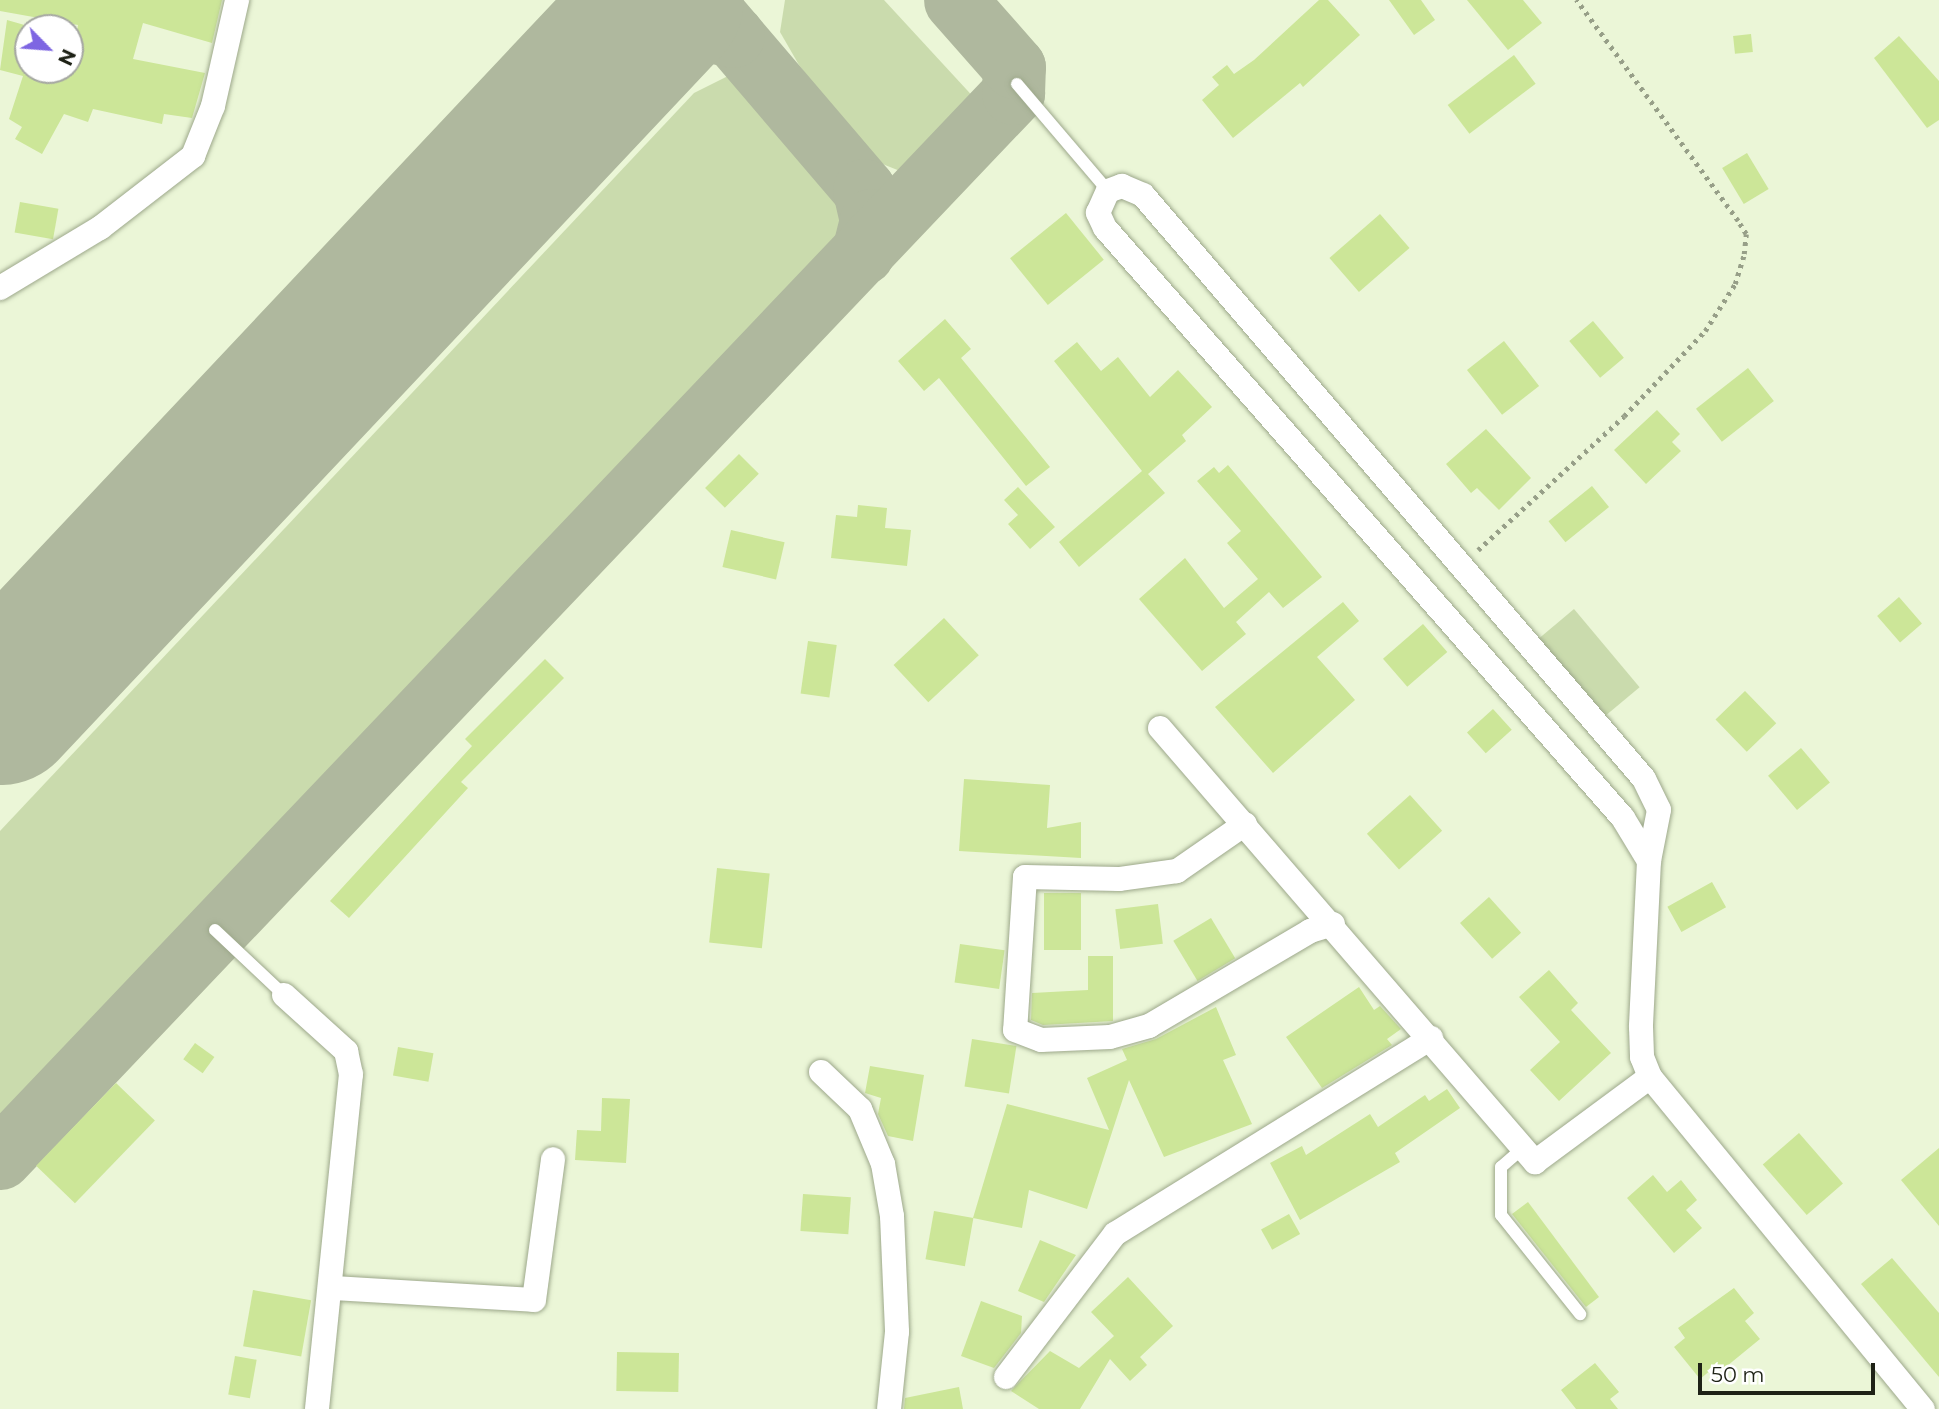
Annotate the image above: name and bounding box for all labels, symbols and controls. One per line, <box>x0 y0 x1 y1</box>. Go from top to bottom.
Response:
north arrow <box>14 14 84 84</box>
text: N <box>53 45 80 69</box>
scale bar <box>1701 1350 1878 1394</box>
text: 50 m <box>1711 1362 1765 1387</box>

